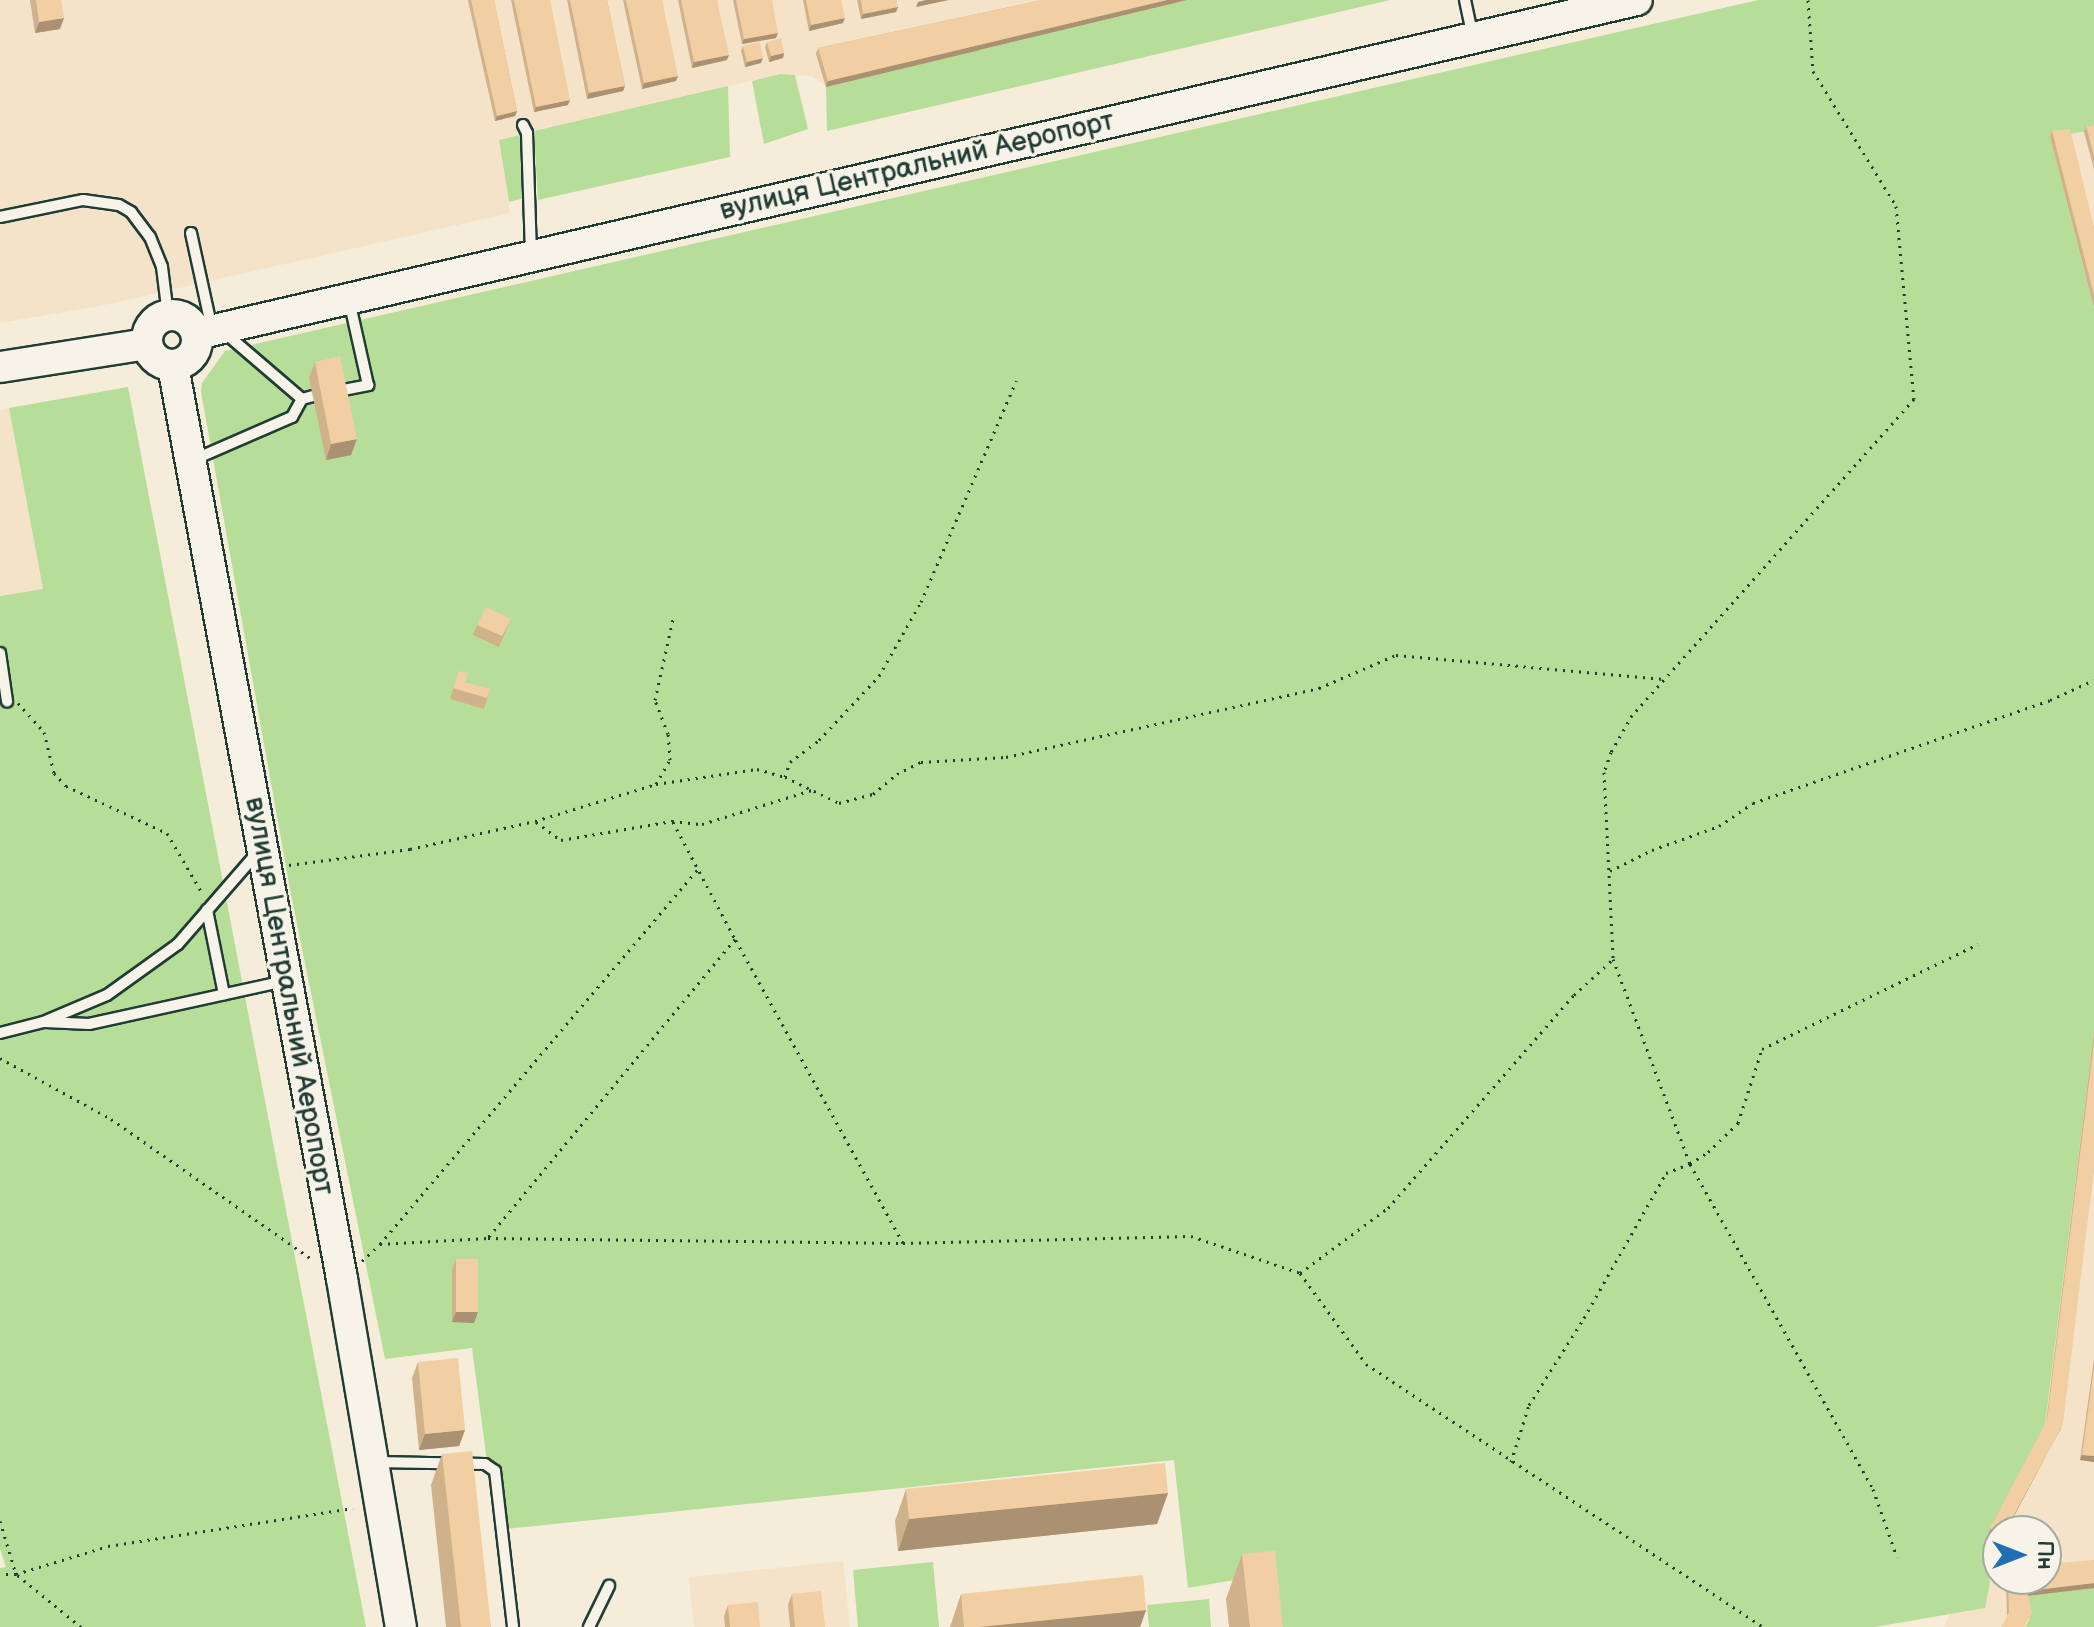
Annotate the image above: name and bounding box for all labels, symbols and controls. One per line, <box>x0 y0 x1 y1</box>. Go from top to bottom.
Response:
street label: вулиця Центральний Аеропорт <box>717 104 1117 228</box>
street label: вулиця Центральний Аеропорт <box>237 794 341 1198</box>
north arrow <box>1982 1515 2062 1595</box>
text: Пн <box>2031 1540 2058 1570</box>

